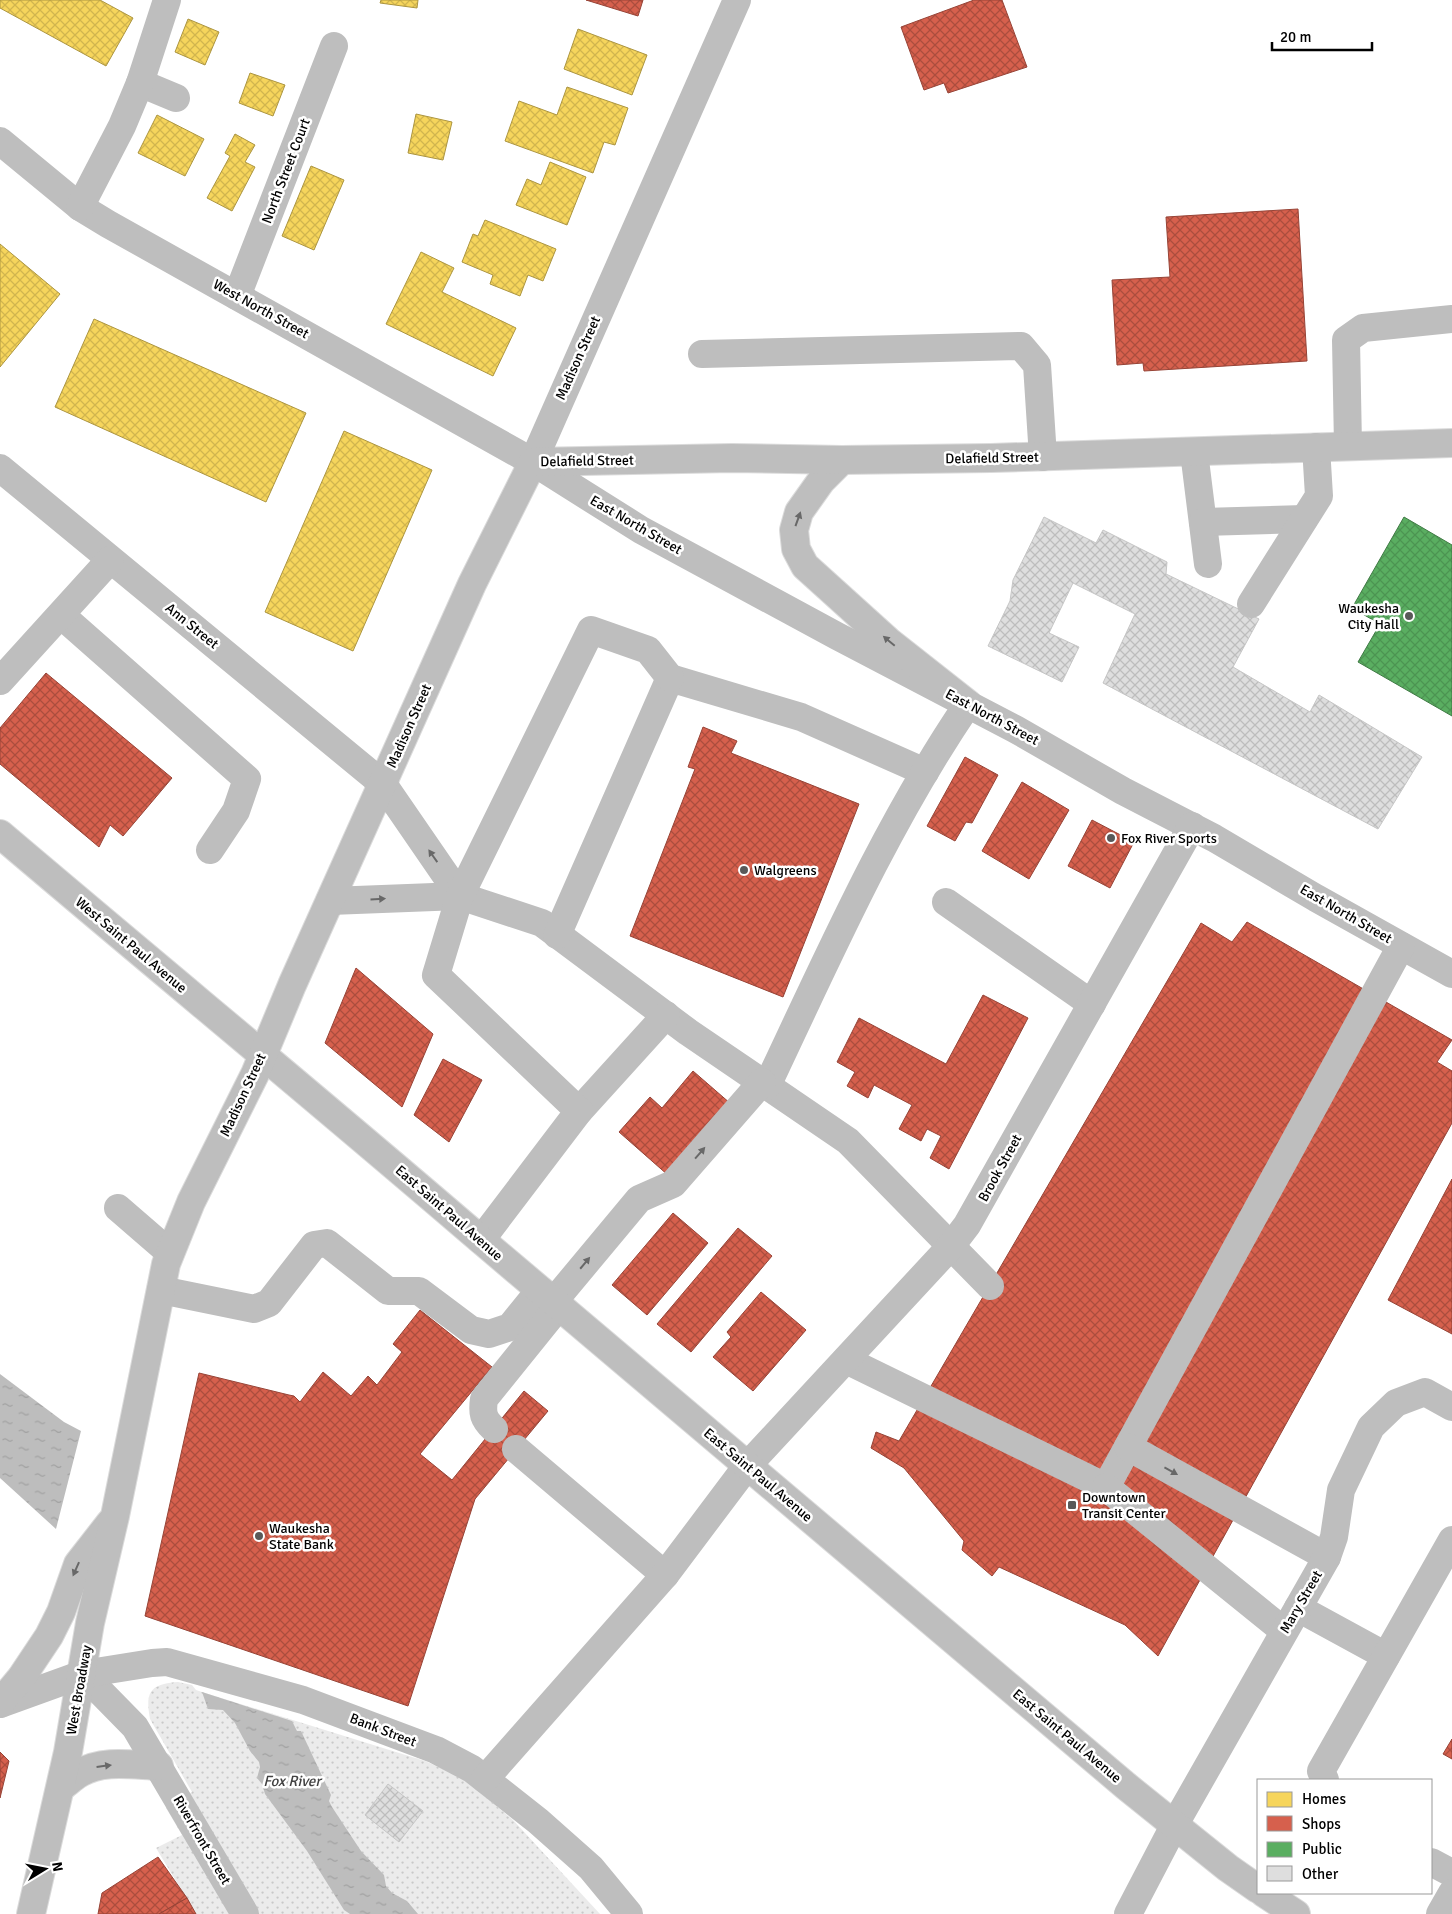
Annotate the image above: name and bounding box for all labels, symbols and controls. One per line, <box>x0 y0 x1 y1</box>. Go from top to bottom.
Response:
scale bar <box>1272 20 1372 52</box>
text: 20 m <box>1280 28 1311 46</box>
street label: North Street Court <box>258 116 314 226</box>
street label: West North Street <box>210 276 312 342</box>
street label: Madison Street <box>552 313 604 403</box>
street label: Delafield Street <box>945 449 1039 467</box>
street label: Delafield Street <box>540 452 634 470</box>
street label: East North Street <box>587 492 685 558</box>
one-way arrow <box>794 511 802 526</box>
street label: Ann Street <box>162 599 222 653</box>
place label: Waukesha City Hall <box>1338 600 1399 633</box>
marker: Waukesha City Hall <box>1403 610 1415 622</box>
one-way arrow <box>883 636 895 647</box>
street label: Madison Street <box>383 681 435 771</box>
street label: East North Street <box>942 685 1042 749</box>
place label: Fox River Sports <box>1121 830 1217 847</box>
marker: Fox River Sports <box>1105 832 1117 844</box>
one-way arrow <box>428 849 438 863</box>
place label: Walgreens <box>754 862 817 879</box>
marker: Walgreens <box>738 864 750 876</box>
street label: East North Street <box>1297 881 1395 947</box>
street label: West Saint Paul Avenue <box>72 893 190 997</box>
one-way arrow <box>370 895 386 903</box>
street label: Madison Street <box>216 1050 270 1139</box>
street label: Brook Street <box>975 1131 1025 1205</box>
one-way arrow <box>694 1148 706 1160</box>
street label: East Saint Paul Avenue <box>392 1162 506 1264</box>
one-way arrow <box>579 1257 590 1270</box>
street label: East Saint Paul Avenue <box>700 1425 816 1525</box>
one-way arrow <box>1163 1467 1178 1475</box>
place label: Downtown Transit Center <box>1082 1489 1167 1522</box>
marker: Downtown Transit Center <box>1066 1499 1078 1511</box>
place label: Waukesha State Bank <box>269 1520 334 1553</box>
marker: Waukesha State Bank <box>253 1530 265 1542</box>
one-way arrow <box>72 1562 80 1576</box>
street label: Mary Street <box>1276 1567 1326 1637</box>
street label: West Broadway <box>63 1643 95 1736</box>
street label: East Saint Paul Avenue <box>1009 1686 1125 1786</box>
street label: Bank Street <box>347 1710 419 1750</box>
one-way arrow <box>96 1761 112 1769</box>
water label: Fox River <box>263 1772 323 1790</box>
legend <box>1257 1779 1432 1894</box>
text: Homes <box>1302 1790 1346 1808</box>
street label: Riverfront Street <box>170 1792 234 1888</box>
text: Shops <box>1302 1815 1341 1833</box>
text: Public <box>1302 1840 1342 1858</box>
north arrow <box>20 1844 70 1894</box>
text: N <box>48 1861 67 1873</box>
text: Other <box>1302 1865 1339 1883</box>

